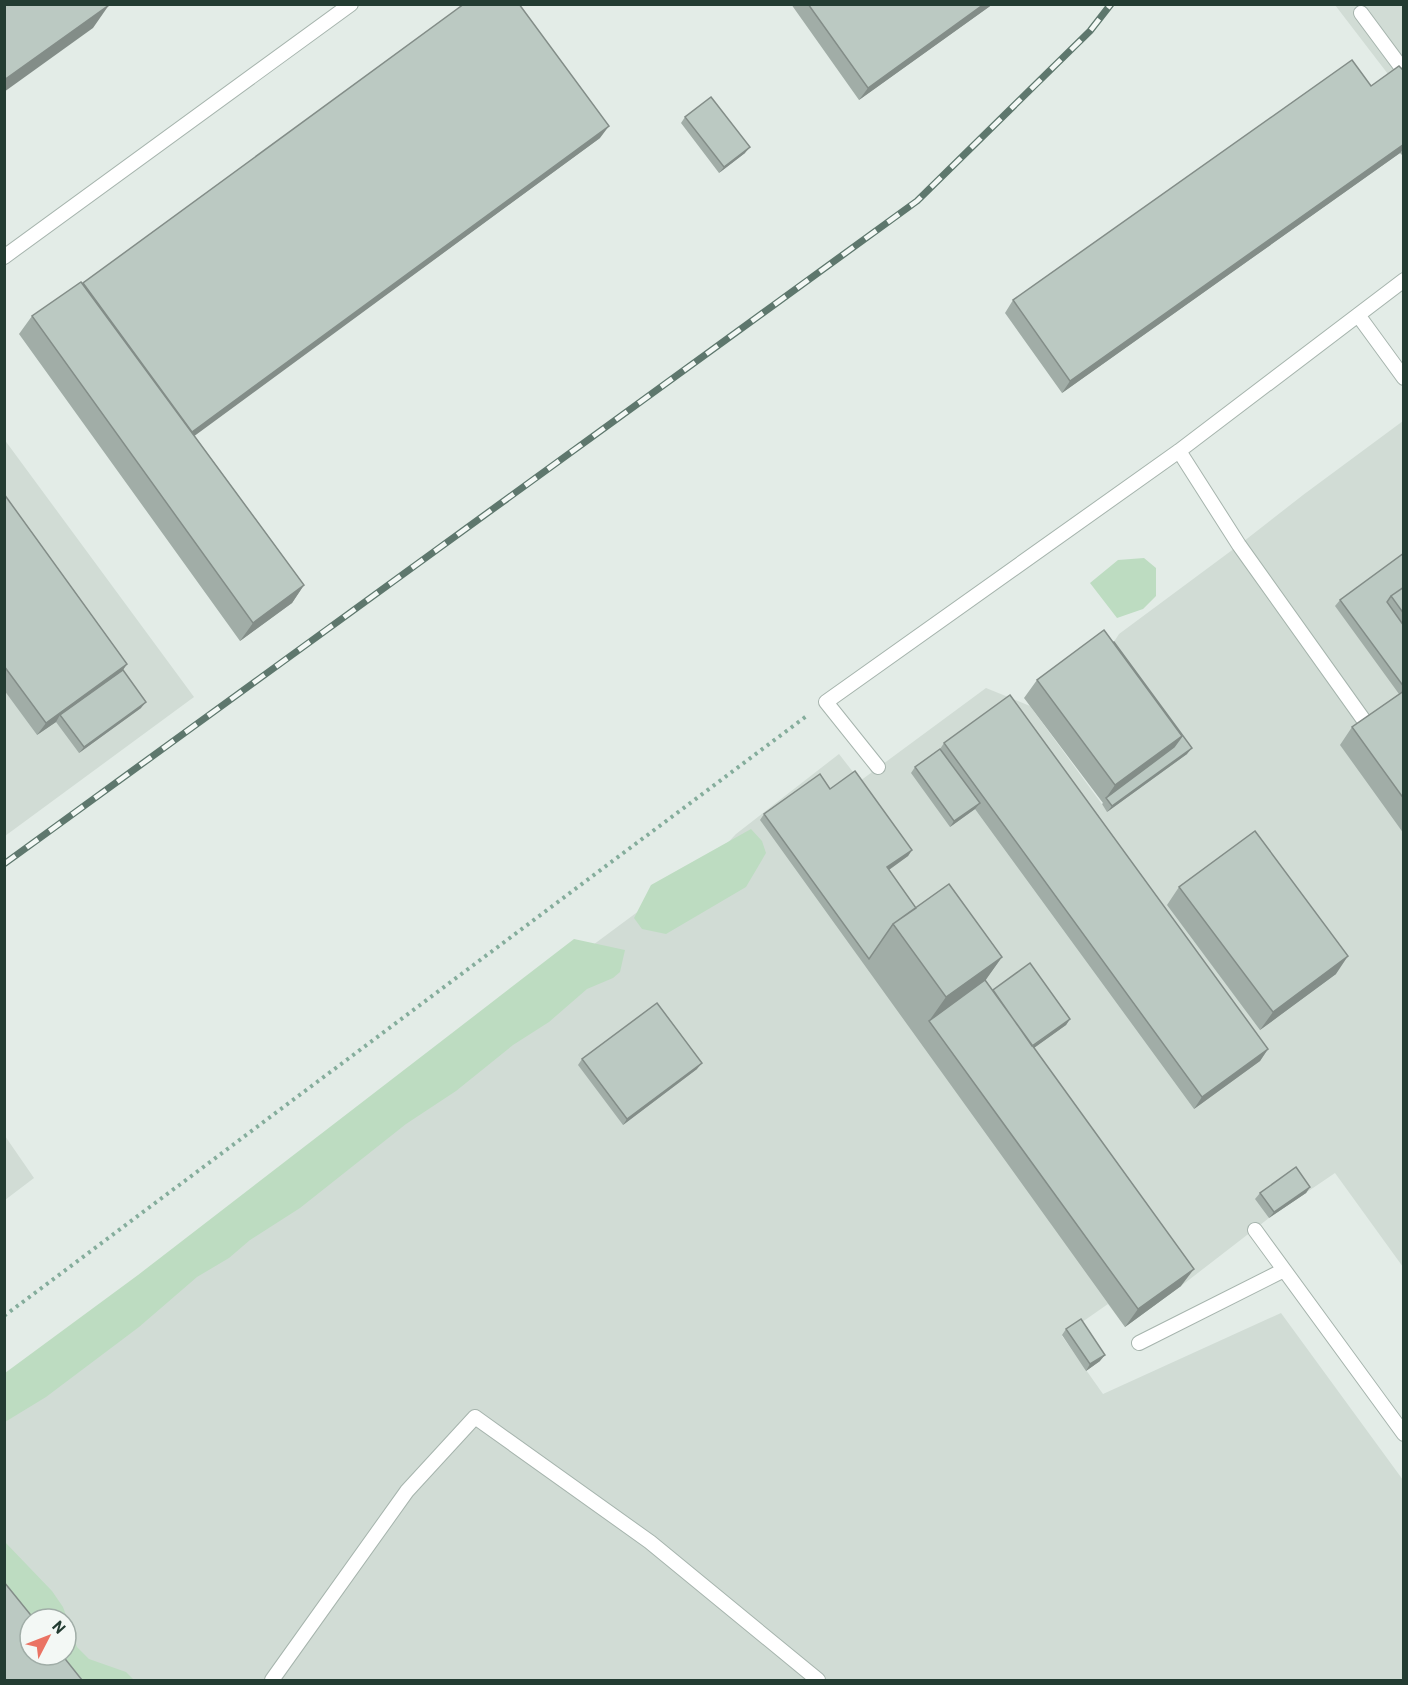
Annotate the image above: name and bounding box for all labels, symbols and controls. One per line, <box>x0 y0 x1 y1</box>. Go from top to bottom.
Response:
north arrow <box>18 1607 78 1667</box>
text: N <box>49 1616 70 1637</box>

